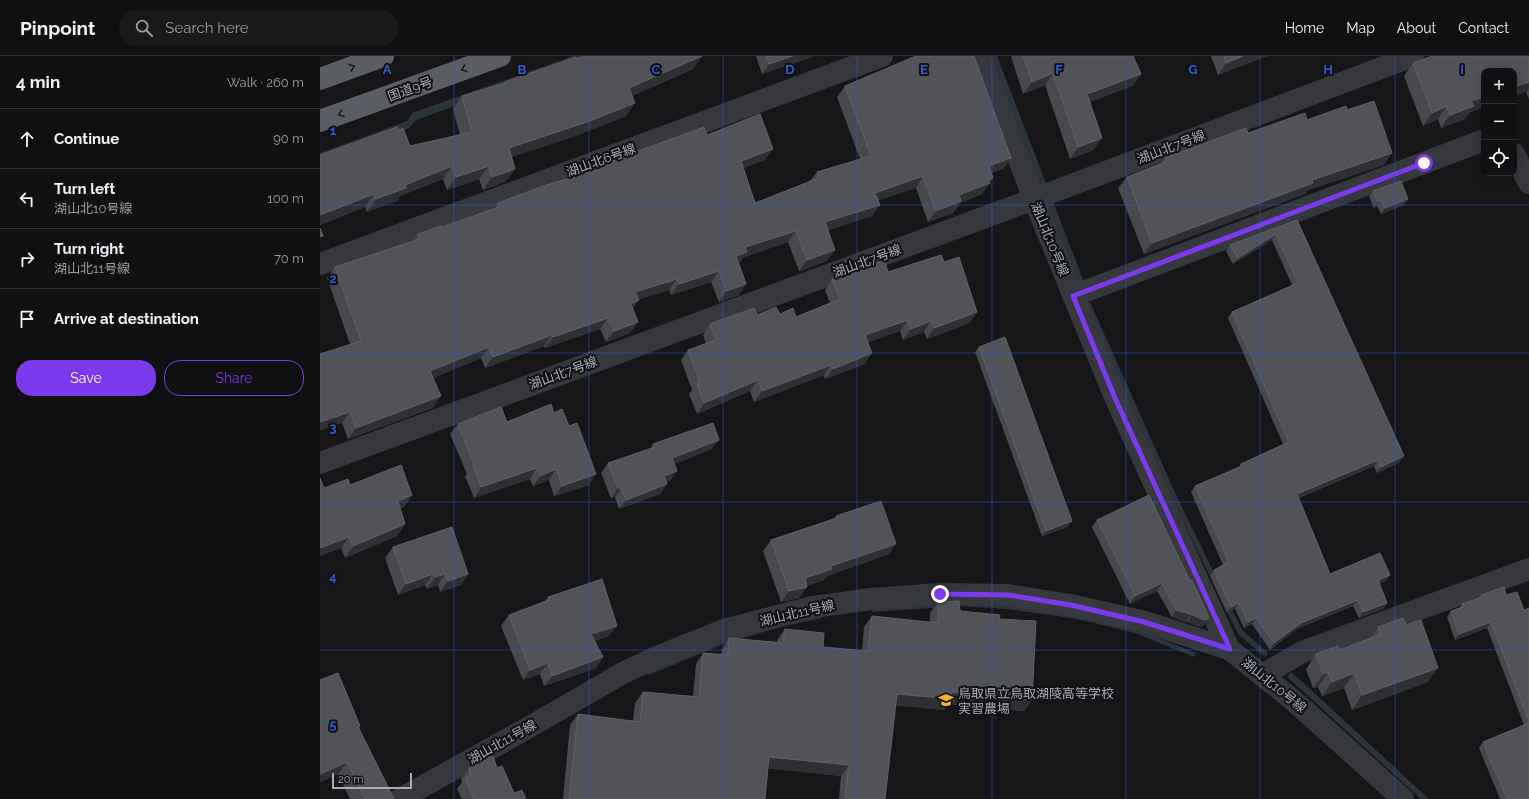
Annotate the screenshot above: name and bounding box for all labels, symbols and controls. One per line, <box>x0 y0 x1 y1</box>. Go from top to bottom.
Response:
search box <box>119 10 399 46</box>
text: Pinpoint <box>20 17 95 39</box>
icon: search <box>133 17 155 39</box>
text: Search here <box>165 19 249 37</box>
text: Home <box>1285 20 1324 36</box>
text: Map <box>1346 20 1375 36</box>
text: About <box>1397 20 1436 36</box>
text: Contact <box>1458 20 1509 36</box>
text: A <box>383 62 392 77</box>
text: B <box>518 62 527 77</box>
text: C <box>652 62 661 77</box>
text: D <box>785 62 795 77</box>
text: E <box>920 62 928 77</box>
text: F <box>1055 62 1063 77</box>
text: G <box>1188 62 1198 77</box>
text: H <box>1323 62 1333 77</box>
text: I <box>1460 62 1464 77</box>
one-way arrow <box>348 64 355 72</box>
one-way arrow <box>460 65 467 73</box>
map controls <box>1481 68 1517 176</box>
button: + <box>1481 68 1517 104</box>
text: 4 min <box>16 72 60 92</box>
street label: 国道9号 <box>386 74 434 104</box>
text: Walk · 260 m <box>227 75 304 90</box>
button: − <box>1481 104 1517 140</box>
one-way arrow <box>338 109 345 117</box>
text: 1 <box>330 123 337 138</box>
street label: 湖山北7号線 <box>1135 127 1207 167</box>
icon: ahead <box>16 128 38 150</box>
text: Continue <box>54 130 119 148</box>
text: 90 m <box>273 131 304 146</box>
street label: 湖山北6号線 <box>564 140 638 180</box>
button: locate <box>1481 140 1517 176</box>
route start <box>1415 154 1433 172</box>
text: Turn left <box>54 180 115 198</box>
icon: left <box>16 188 38 210</box>
text: 100 m <box>267 191 304 206</box>
street label: 湖山北10号線 <box>1028 200 1072 278</box>
text: 湖山北10号線 <box>54 201 133 216</box>
text: Turn right <box>54 240 124 258</box>
street label: 湖山北7号線 <box>831 242 903 280</box>
icon: right <box>16 248 38 270</box>
text: 70 m <box>274 251 304 266</box>
text: 湖山北11号線 <box>54 261 130 276</box>
text: 2 <box>329 271 337 286</box>
icon: arrive <box>16 308 38 330</box>
text: Arrive at destination <box>54 310 199 328</box>
street label: 湖山北7号線 <box>527 354 599 392</box>
button: Save <box>16 360 156 396</box>
button: Share <box>164 360 304 396</box>
text: 3 <box>329 420 337 435</box>
text: 4 <box>329 569 337 584</box>
route end <box>931 585 949 603</box>
street label: 湖山北11号線 <box>758 597 836 629</box>
street label: 湖山北10号線 <box>1239 654 1309 716</box>
place label: 鳥取県立鳥取湖陵高等学校 実習農場 <box>958 686 1114 716</box>
school or university icon: 鳥取県立鳥取湖陵高等学校 実習農場 <box>937 691 955 709</box>
text: 5 <box>329 717 337 732</box>
street label: 湖山北11号線 <box>465 717 539 767</box>
scale bar <box>332 771 412 790</box>
text: 20 m <box>338 773 363 786</box>

